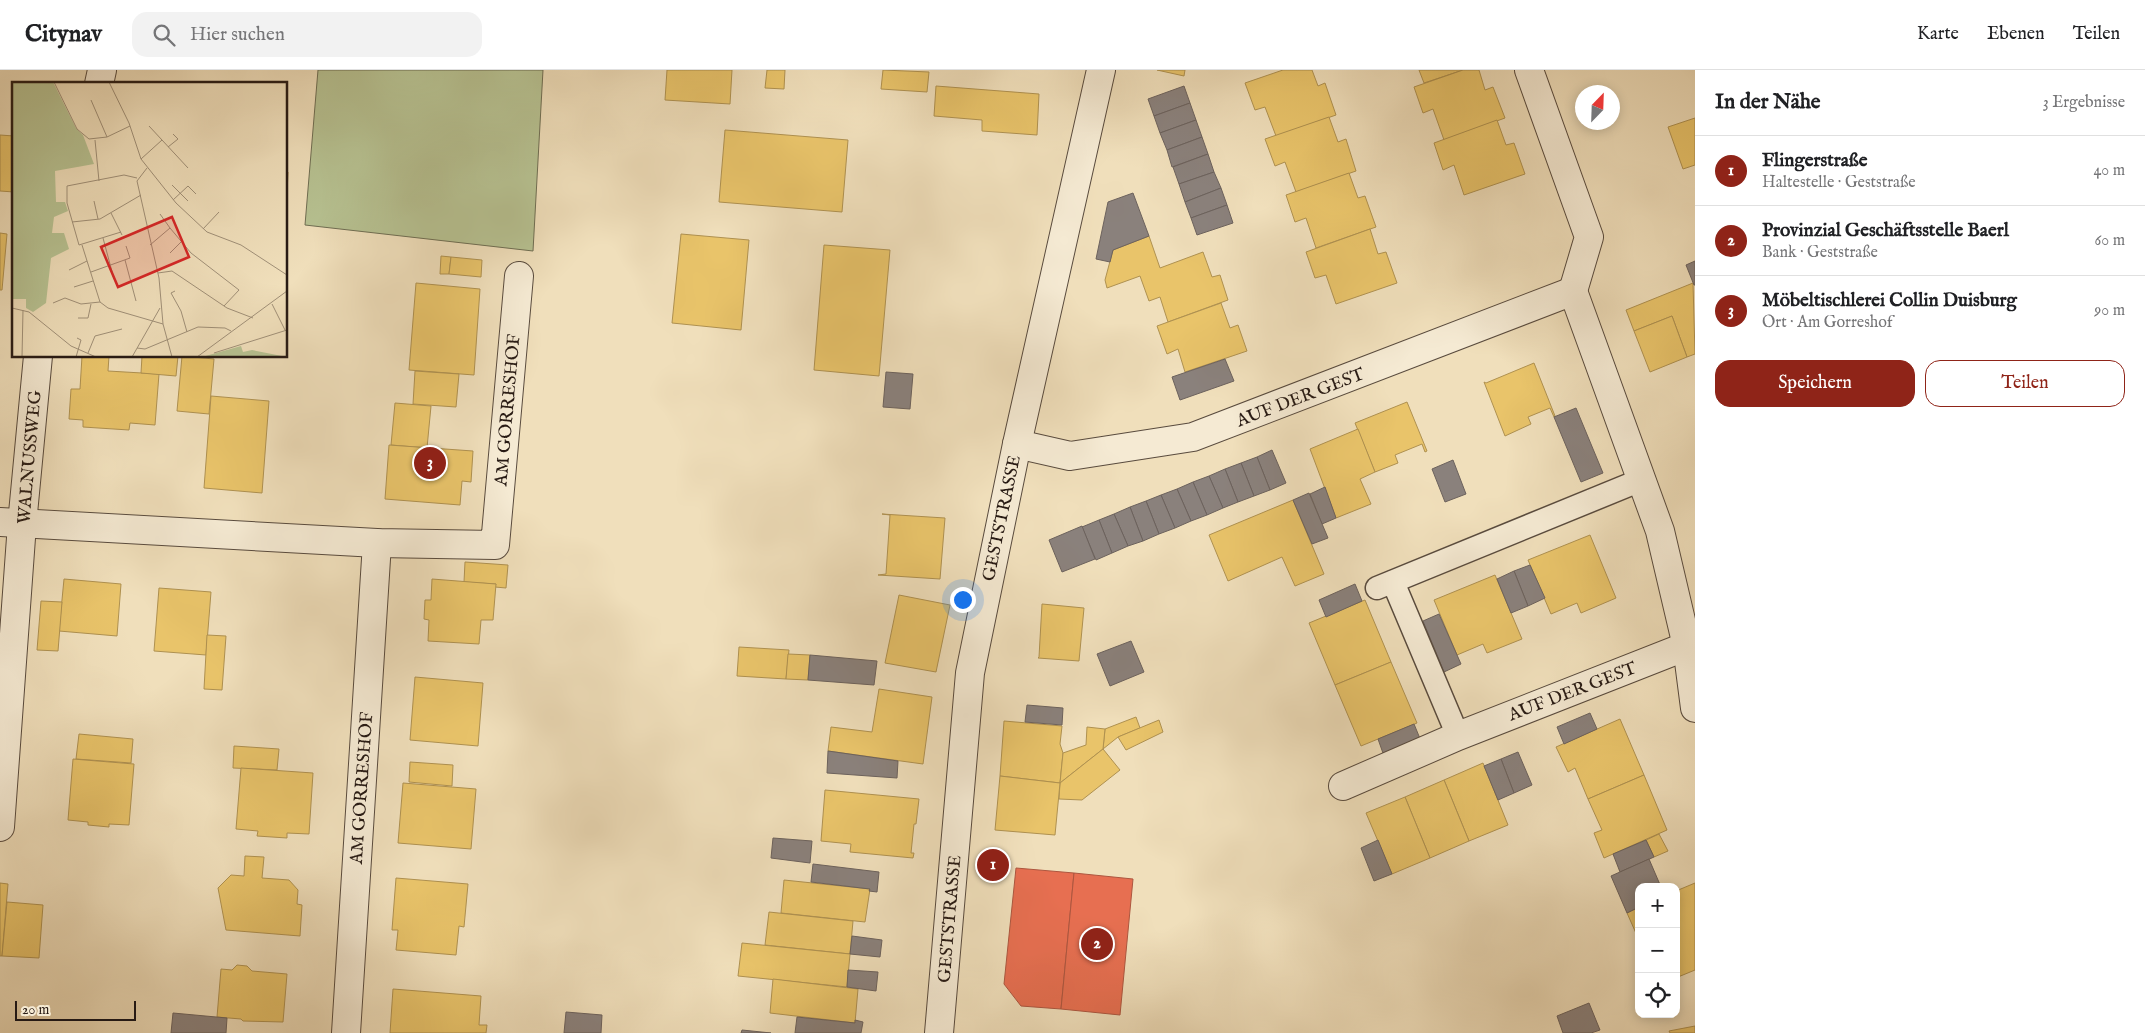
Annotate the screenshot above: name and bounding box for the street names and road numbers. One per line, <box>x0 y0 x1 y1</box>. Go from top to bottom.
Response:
street label: AM GORRESHOF <box>490 333 527 488</box>
street label: AUF DER GEST <box>1232 363 1368 434</box>
street label: WALNUSSWEG <box>13 389 48 525</box>
street label: GESTSTRASSE <box>978 453 1027 583</box>
street label: AUF DER GEST <box>1504 657 1640 728</box>
street label: AM GORRESHOF <box>346 711 379 866</box>
street label: GESTSTRASSE <box>933 854 968 984</box>

